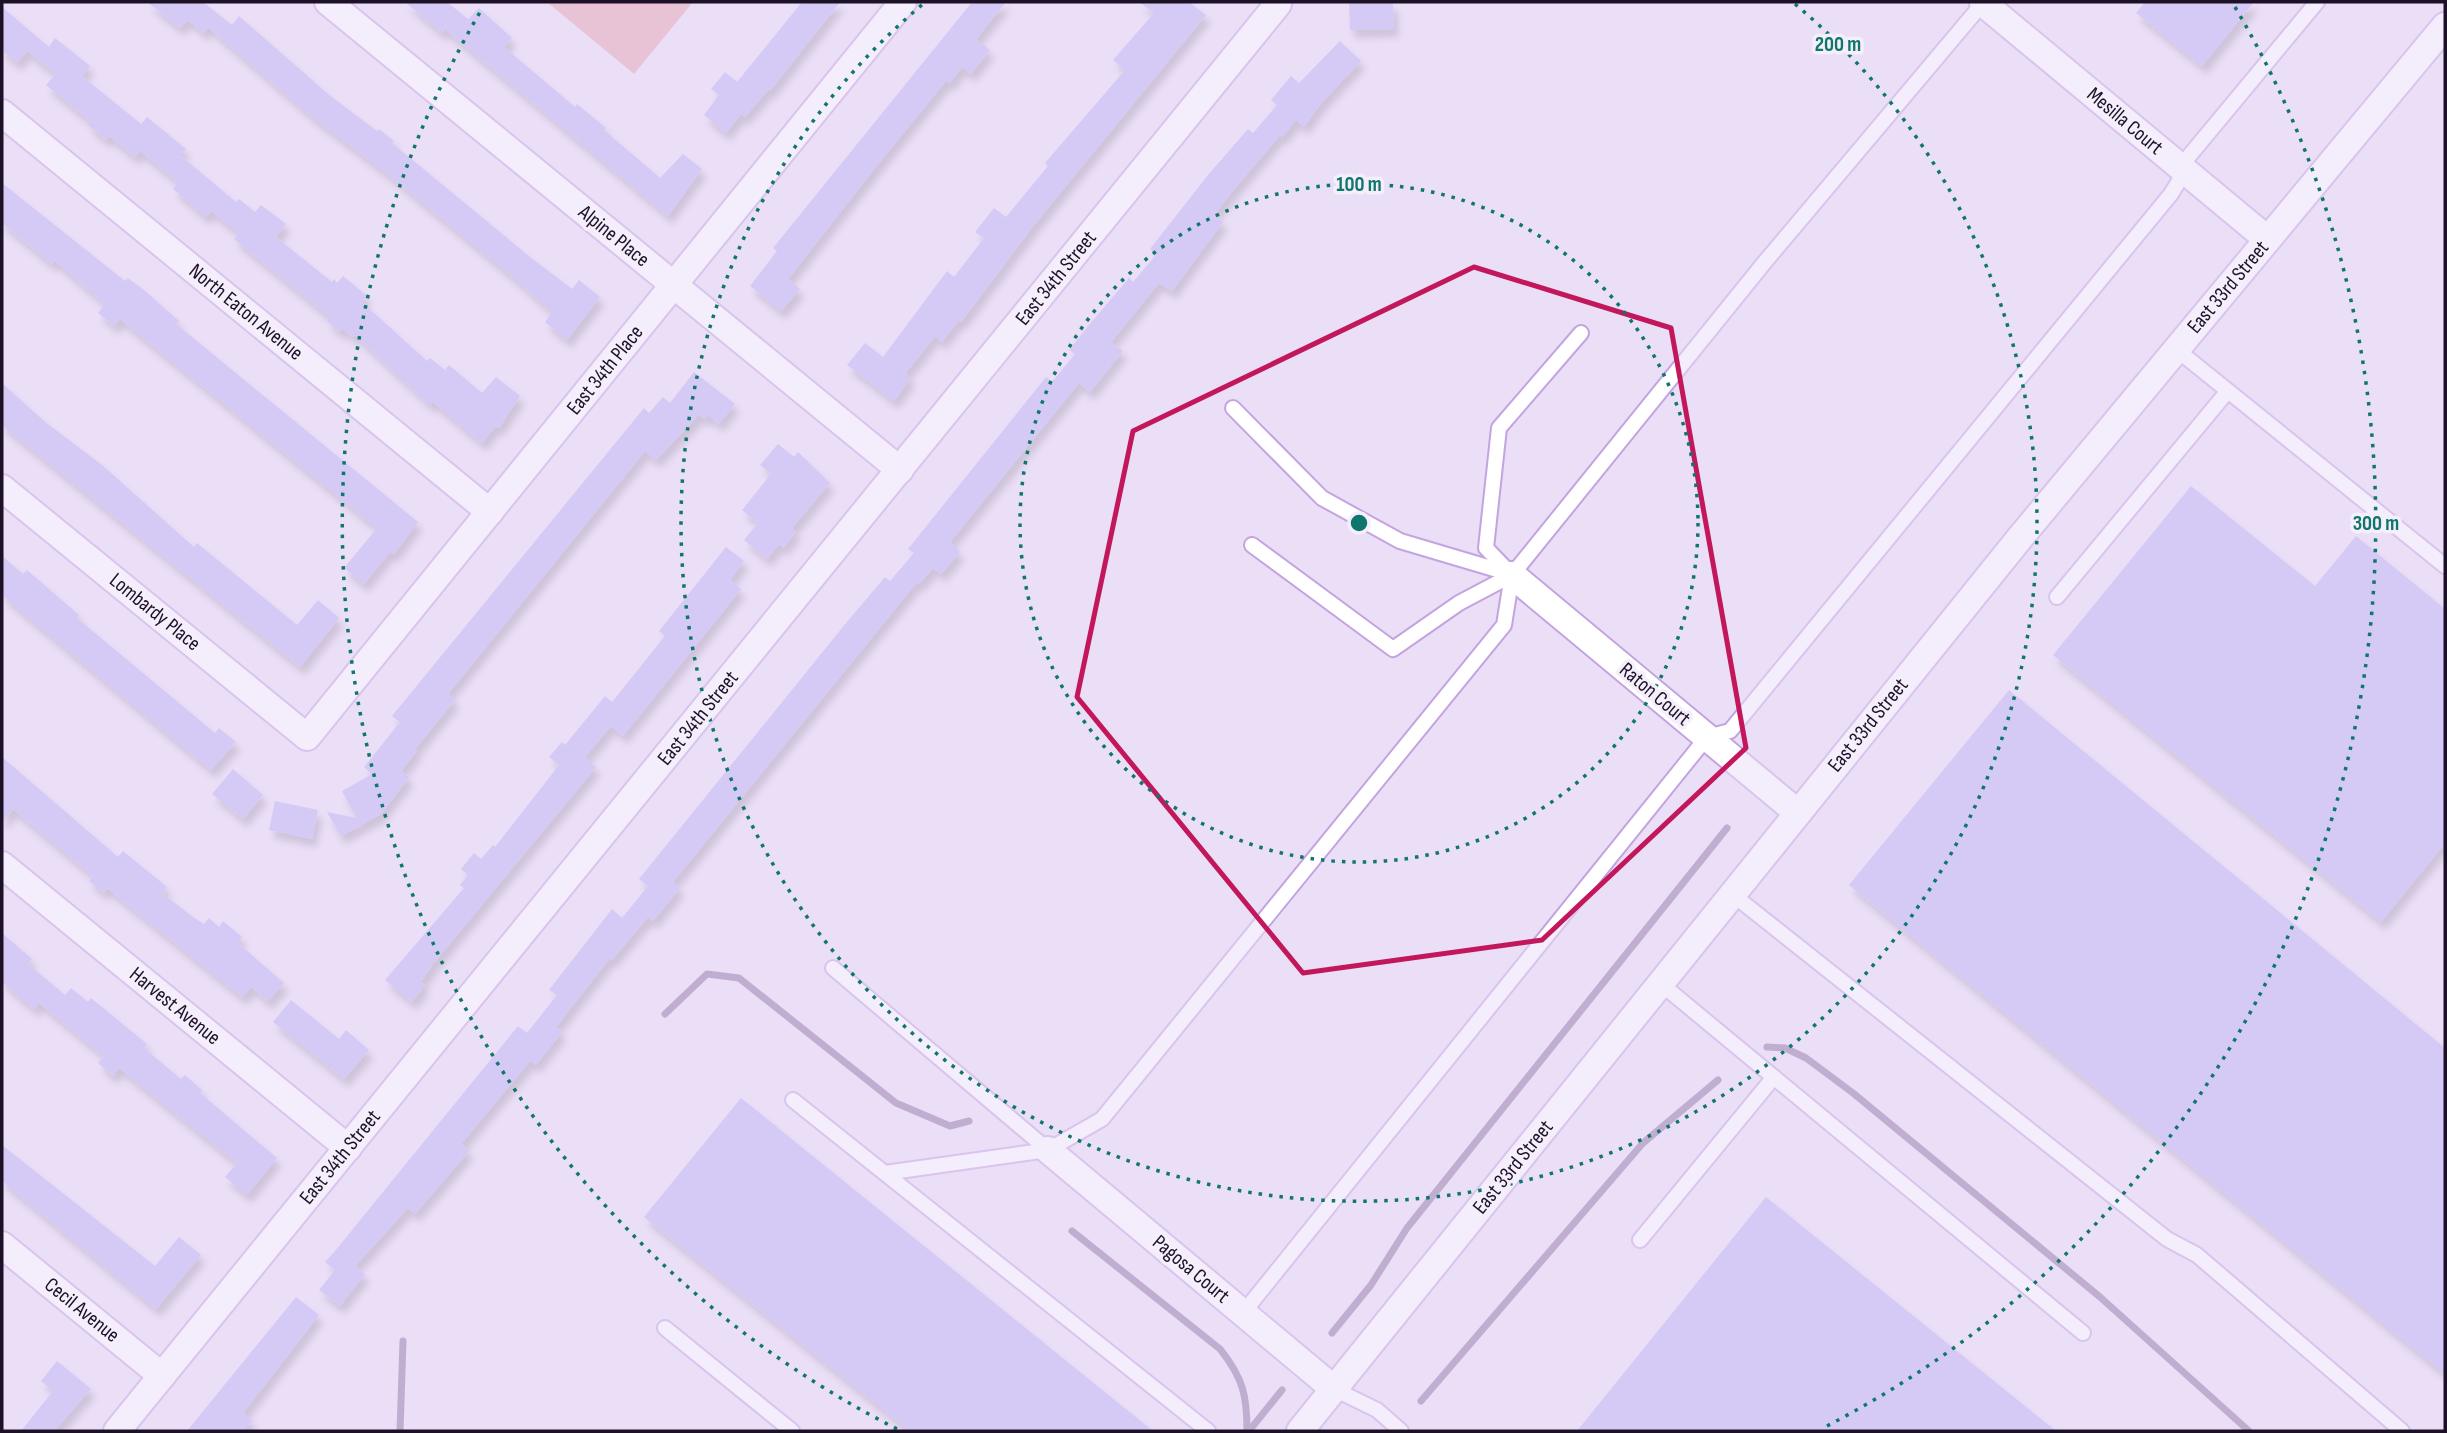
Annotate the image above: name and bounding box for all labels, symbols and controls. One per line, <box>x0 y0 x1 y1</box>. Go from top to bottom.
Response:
text: 200 m <box>1815 32 1861 57</box>
street label: Mesilla Court <box>2082 82 2168 160</box>
text: 100 m <box>1336 172 1382 197</box>
street label: Alpine Place <box>573 199 655 272</box>
street label: East 34th Street <box>1010 226 1102 330</box>
street label: East 33rd Street <box>2182 236 2274 338</box>
street label: North Eaton Avenue <box>184 258 308 366</box>
street label: East 34th Place <box>561 320 649 420</box>
centre of rings <box>1347 511 1371 535</box>
text: 300 m <box>2353 511 2399 536</box>
street label: Lombardy Place <box>104 568 206 656</box>
street label: Raton Court <box>1614 657 1696 731</box>
street label: East 34th Street <box>652 666 744 770</box>
street label: East 33rd Street <box>1823 673 1913 777</box>
street label: Harvest Avenue <box>124 962 226 1050</box>
street label: East 34th Street <box>294 1105 386 1209</box>
street label: East 33rd Street <box>1468 1115 1558 1219</box>
street label: Pagosa Court <box>1147 1230 1235 1308</box>
street label: Cecil Avenue <box>39 1272 125 1348</box>

